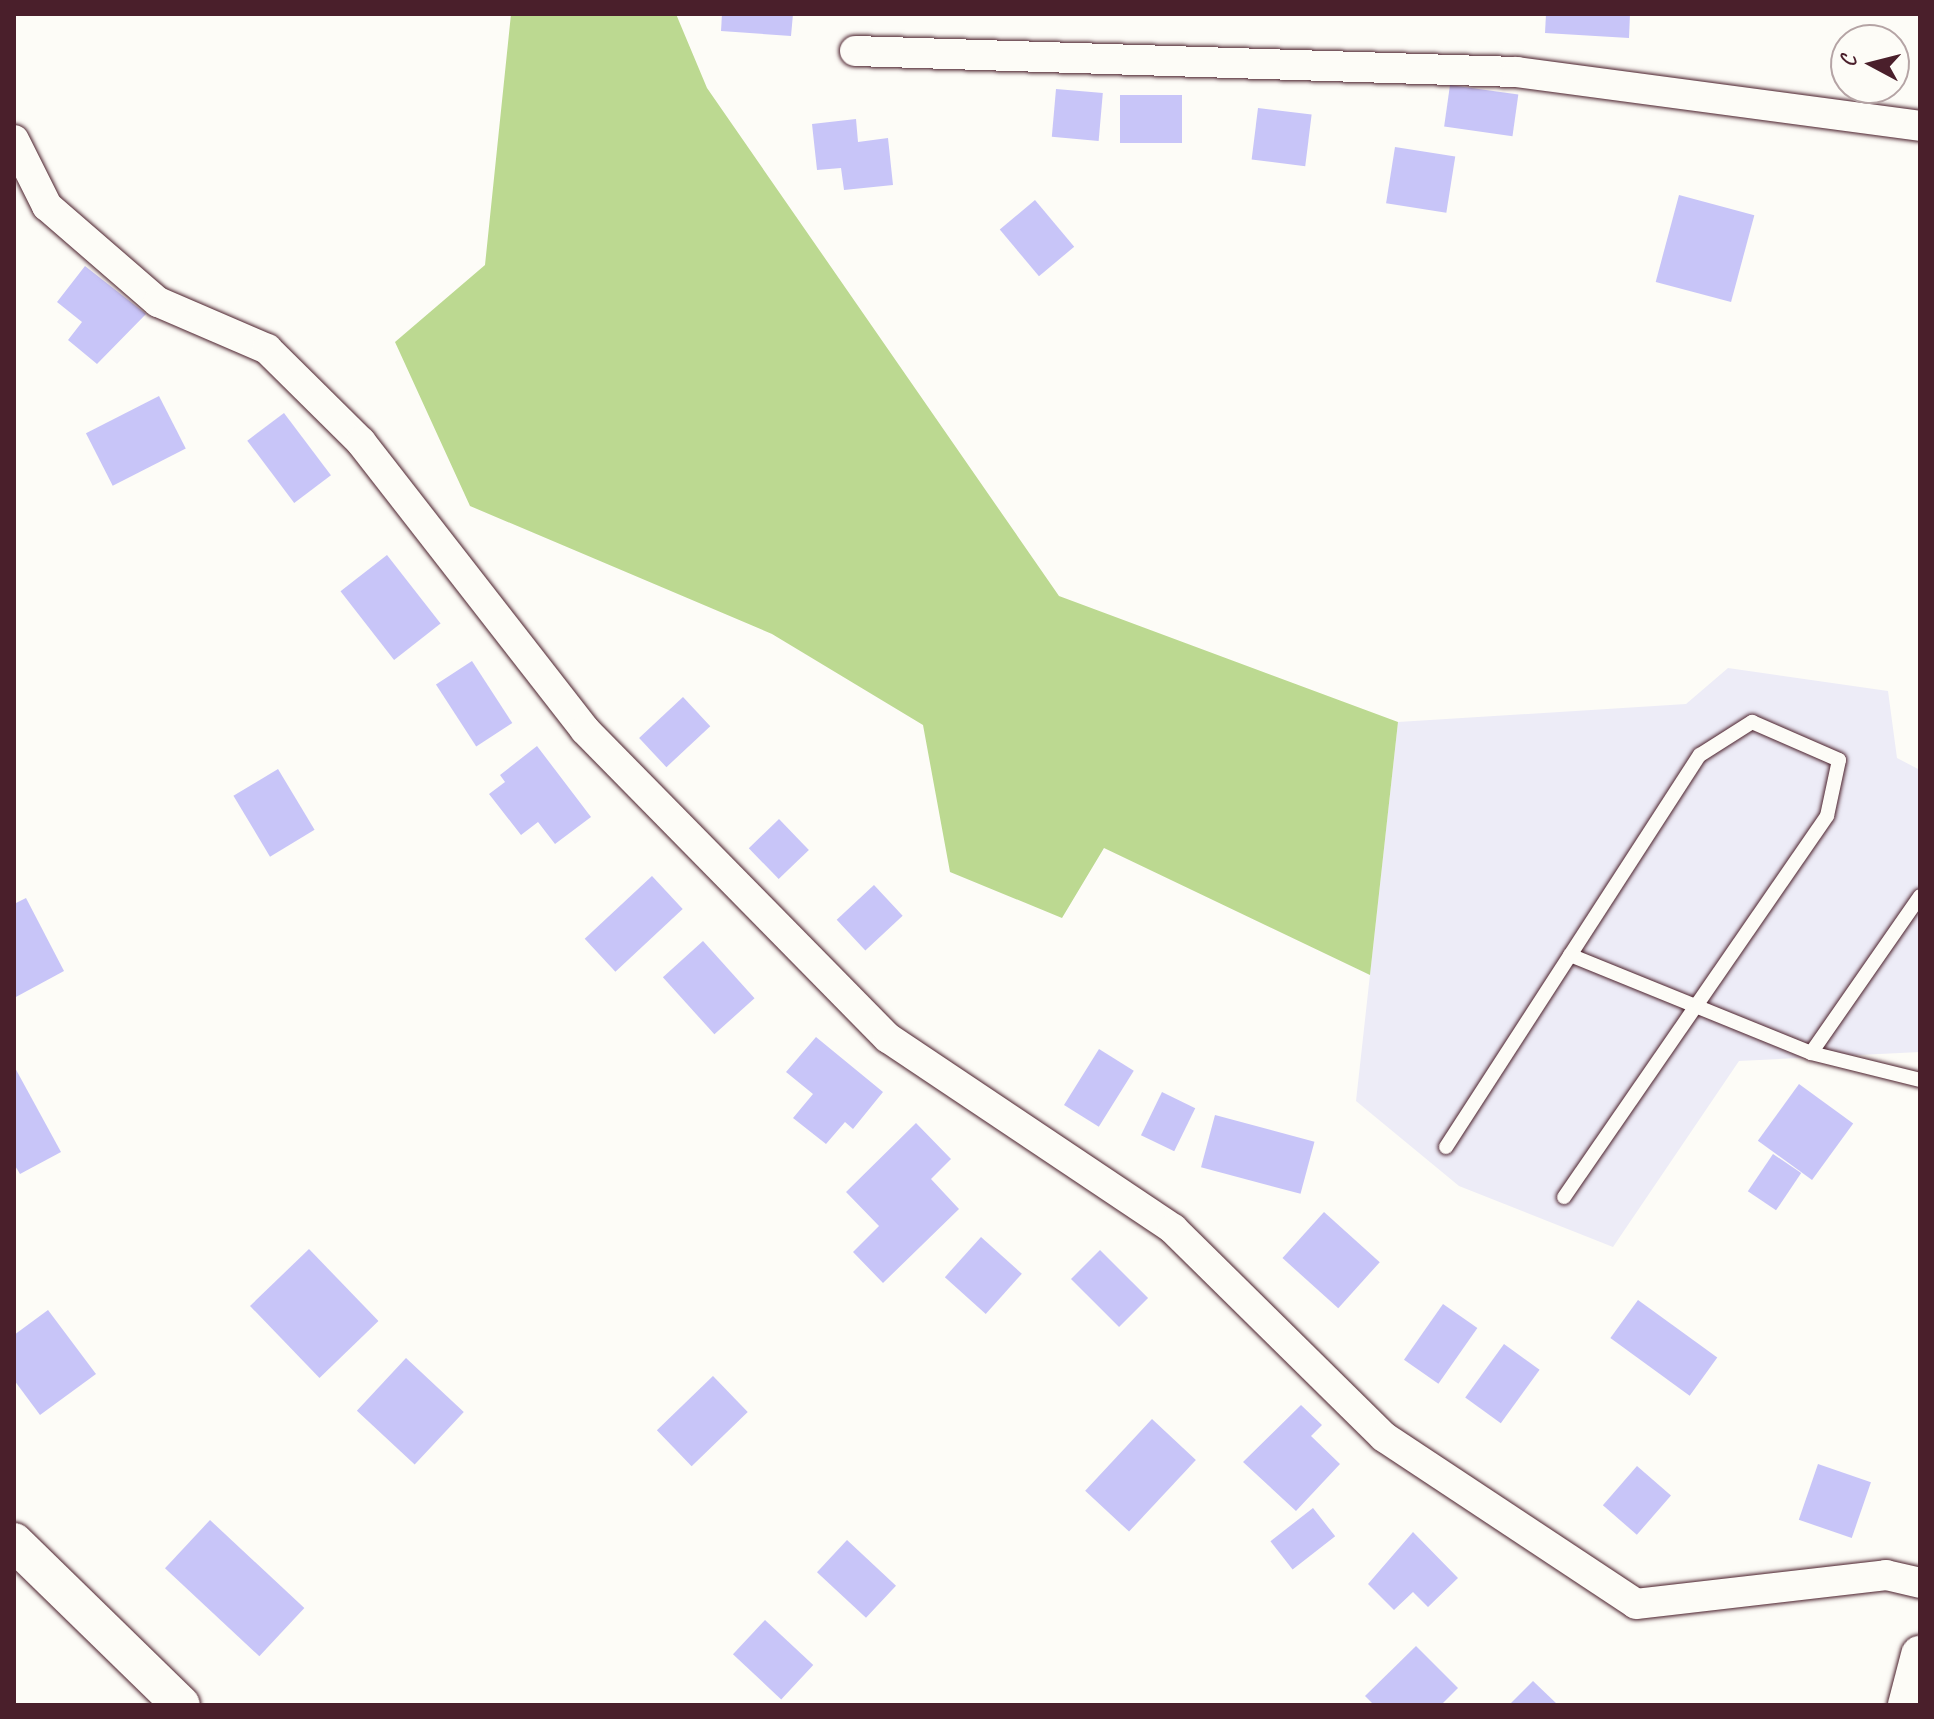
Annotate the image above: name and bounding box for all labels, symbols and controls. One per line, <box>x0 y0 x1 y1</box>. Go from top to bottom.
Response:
north arrow <box>1830 24 1910 104</box>
text: С <box>1834 54 1863 68</box>

